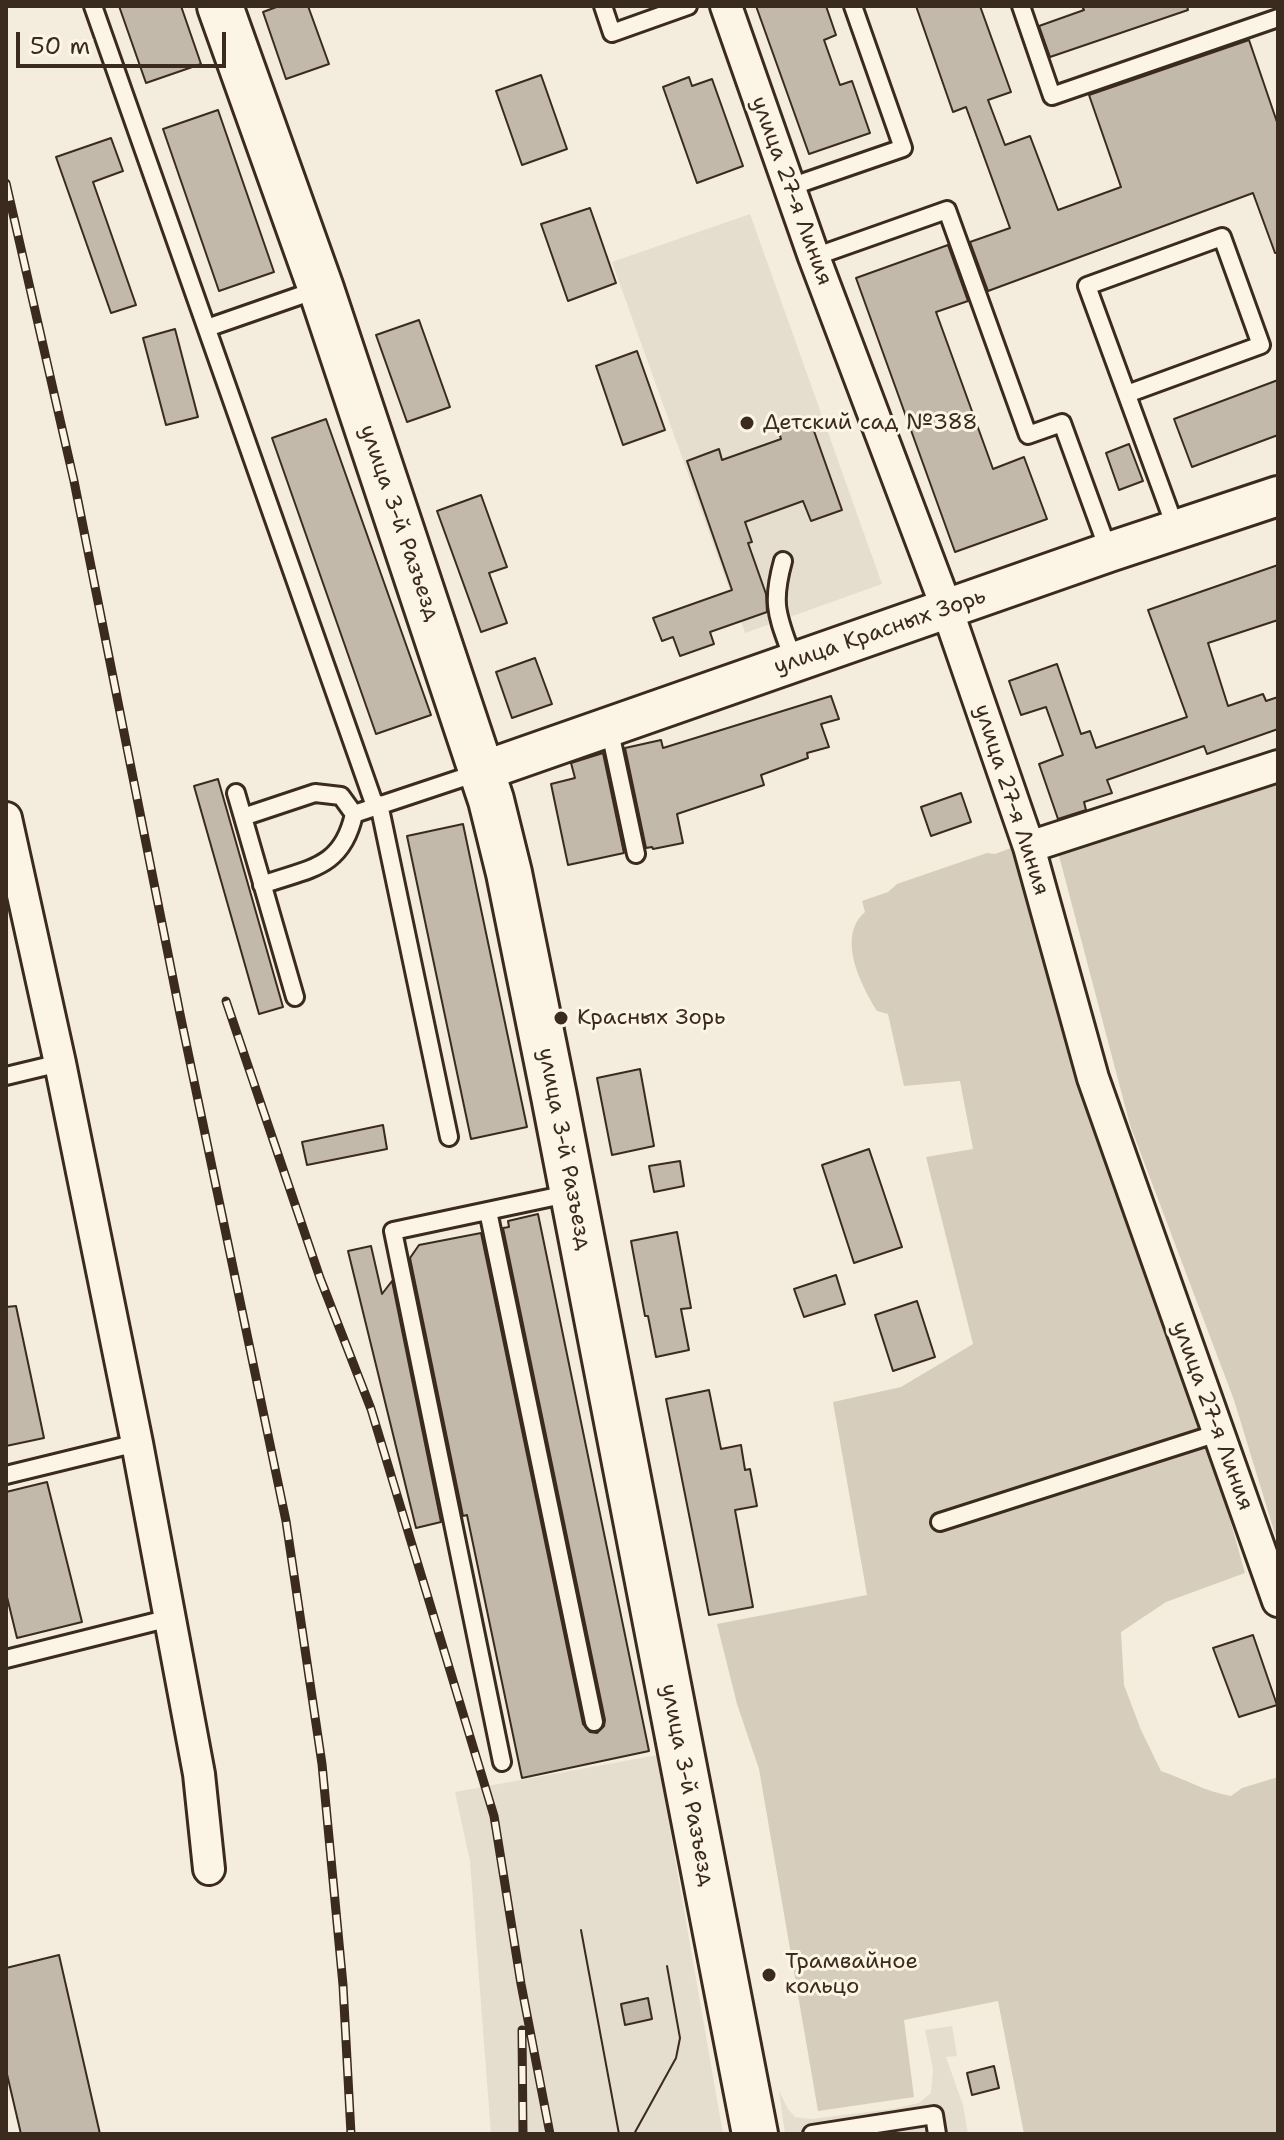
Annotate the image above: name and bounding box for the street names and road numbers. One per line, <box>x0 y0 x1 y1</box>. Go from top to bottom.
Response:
street label: улица 27-я Линия <box>745 93 837 289</box>
street label: улица 3-й Разъезд <box>353 421 445 625</box>
street label: улица Красных Зорь <box>771 583 989 681</box>
street label: улица 27-я Линия <box>968 701 1054 899</box>
street label: улица 3-й Разъезд <box>531 1046 597 1252</box>
street label: улица 27-я Линия <box>1166 1318 1258 1514</box>
street label: улица 3-й Разъезд <box>654 1682 720 1888</box>

